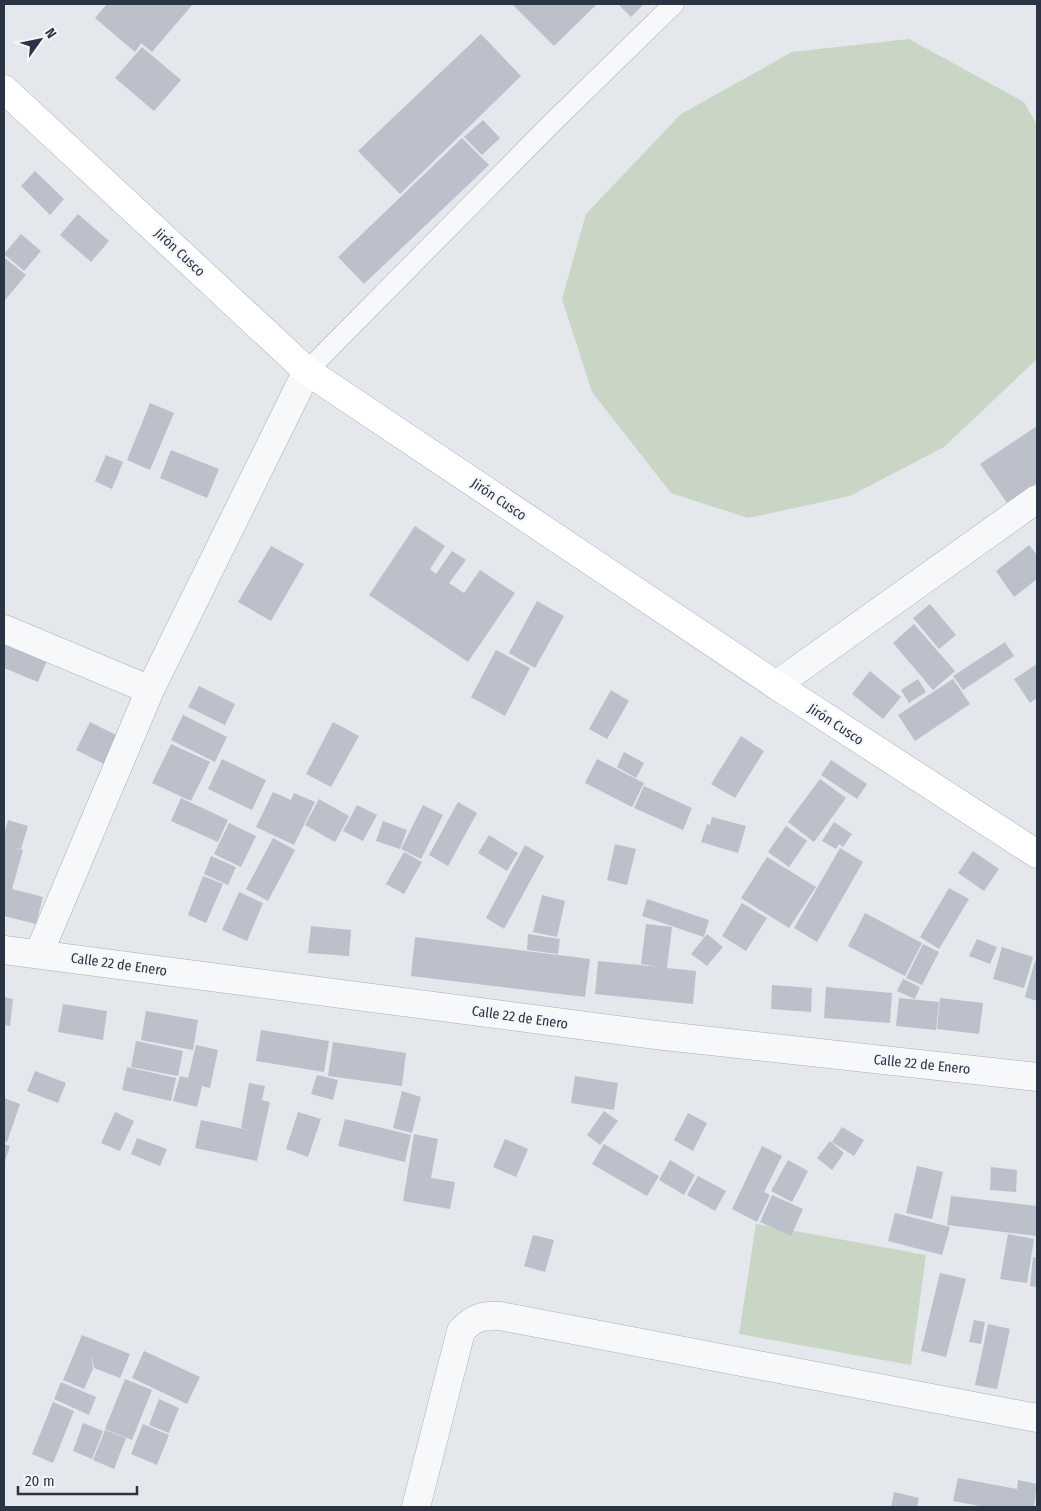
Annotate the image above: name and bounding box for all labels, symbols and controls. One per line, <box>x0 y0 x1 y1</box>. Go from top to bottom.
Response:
north arrow <box>15 15 65 65</box>
text: N <box>41 25 60 41</box>
street label: Jirón Cusco <box>151 225 209 280</box>
street label: Jirón Cusco <box>468 475 530 524</box>
street label: Jirón Cusco <box>805 700 867 749</box>
street label: Calle 22 de Enero <box>70 949 168 980</box>
street label: Calle 22 de Enero <box>471 1002 569 1033</box>
street label: Calle 22 de Enero <box>873 1051 971 1078</box>
scale bar <box>18 1464 136 1496</box>
text: 20 m <box>25 1472 55 1490</box>

